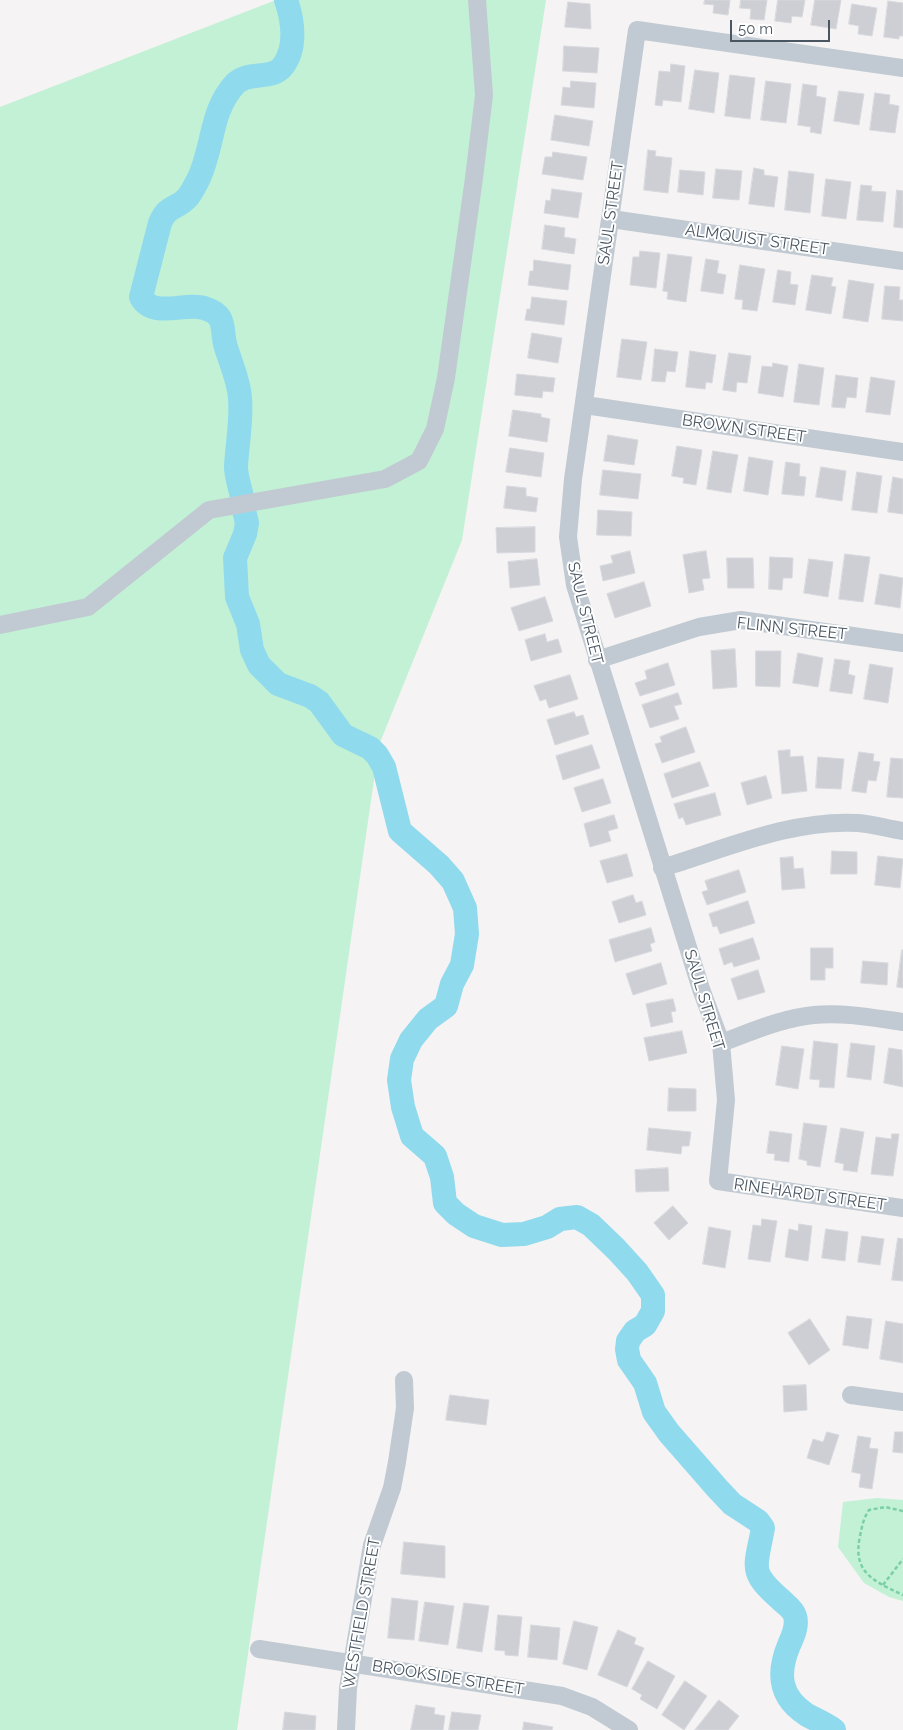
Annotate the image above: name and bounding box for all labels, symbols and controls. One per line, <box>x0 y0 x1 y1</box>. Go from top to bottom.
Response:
scale bar <box>733 10 833 42</box>
text: 50 m <box>738 20 773 38</box>
street label: SAUL STREET <box>594 160 628 266</box>
street label: ALMQUIST STREET <box>684 220 830 260</box>
street label: BROWN STREET <box>681 411 807 447</box>
street label: SAUL STREET <box>563 560 607 666</box>
street label: FLINN STREET <box>736 614 848 644</box>
street label: SAUL STREET <box>680 947 728 1053</box>
street label: RINEHARDT STREET <box>733 1175 887 1215</box>
street label: WESTFIELD STREET <box>339 1536 385 1690</box>
street label: BROOKSIDE STREET <box>371 1657 525 1699</box>

